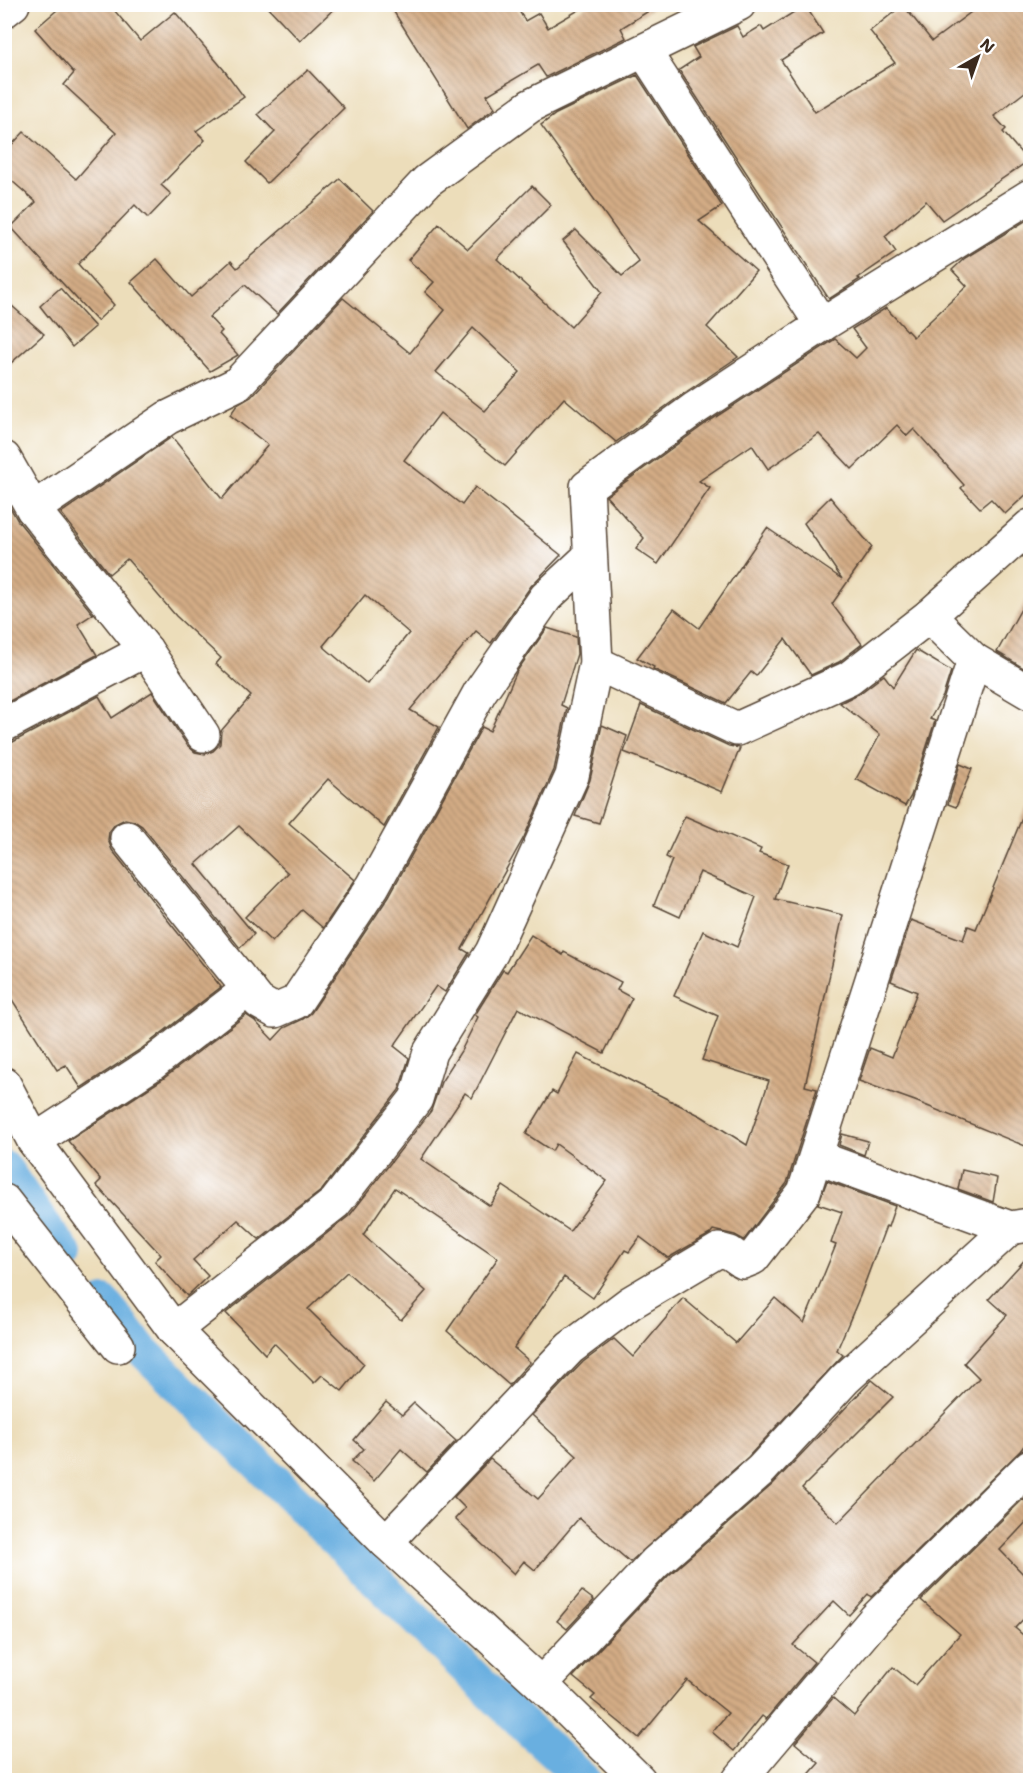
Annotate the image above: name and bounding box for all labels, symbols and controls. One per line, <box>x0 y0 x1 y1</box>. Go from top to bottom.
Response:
north arrow <box>948 27 1008 87</box>
text: N <box>976 34 999 58</box>

